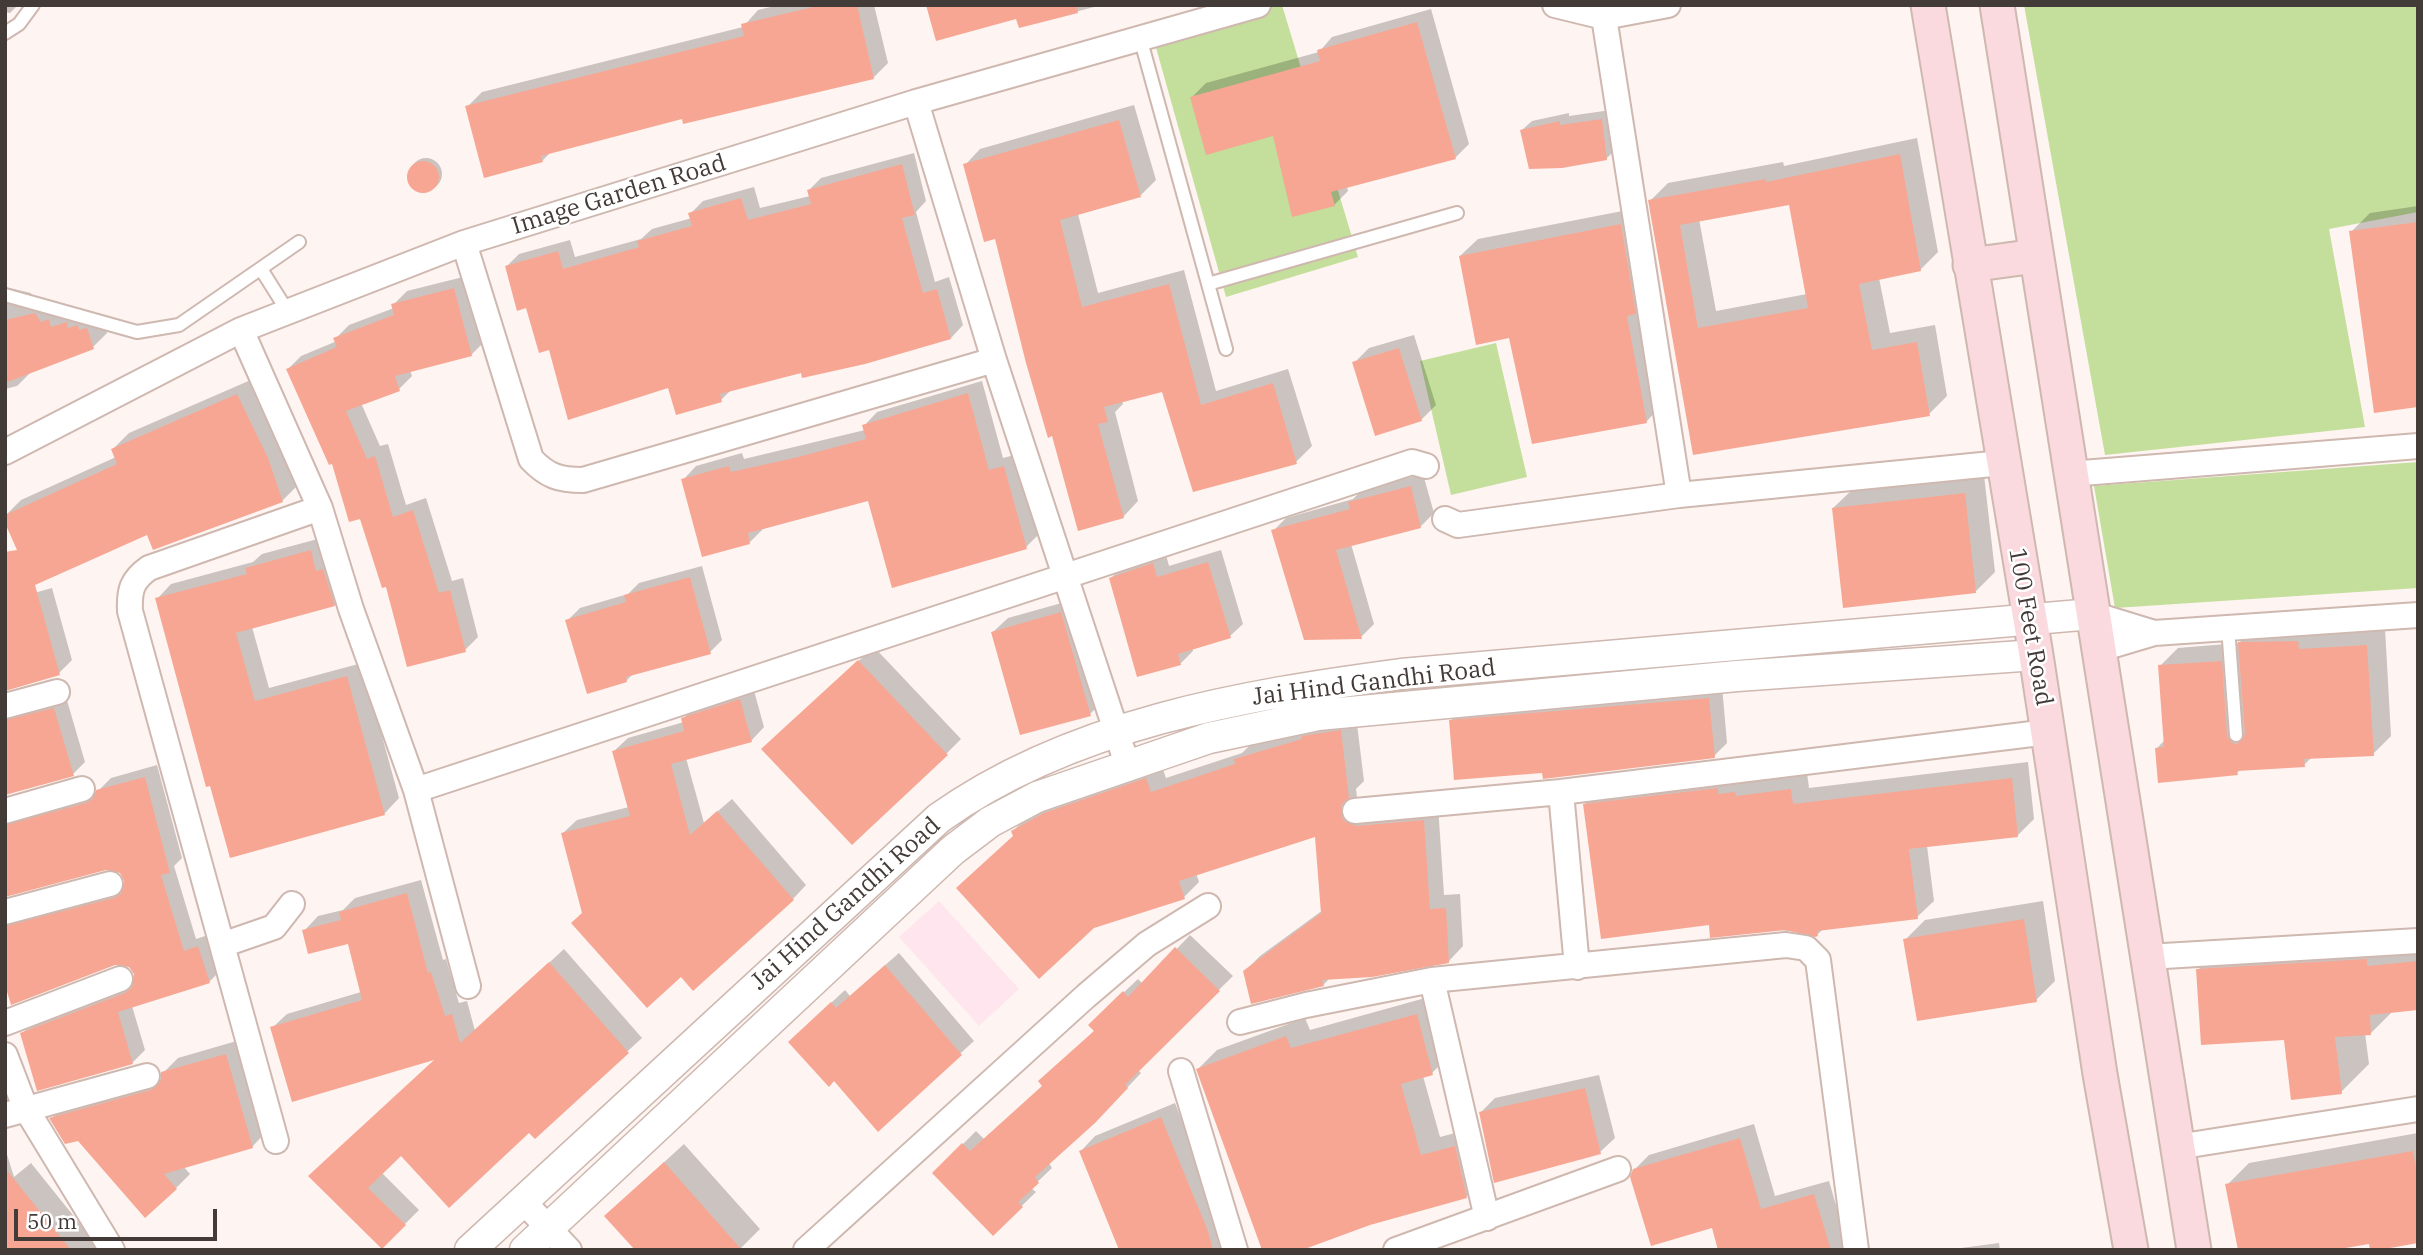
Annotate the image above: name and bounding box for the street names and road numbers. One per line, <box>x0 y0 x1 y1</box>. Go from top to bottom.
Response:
street label: Image Garden Road <box>508 149 730 241</box>
street label: 100 Feet Road <box>2002 546 2058 708</box>
street label: Jai Hind Gandhi Road <box>1251 654 1497 712</box>
street label: Jai Hind Gandhi Road <box>745 811 947 997</box>

